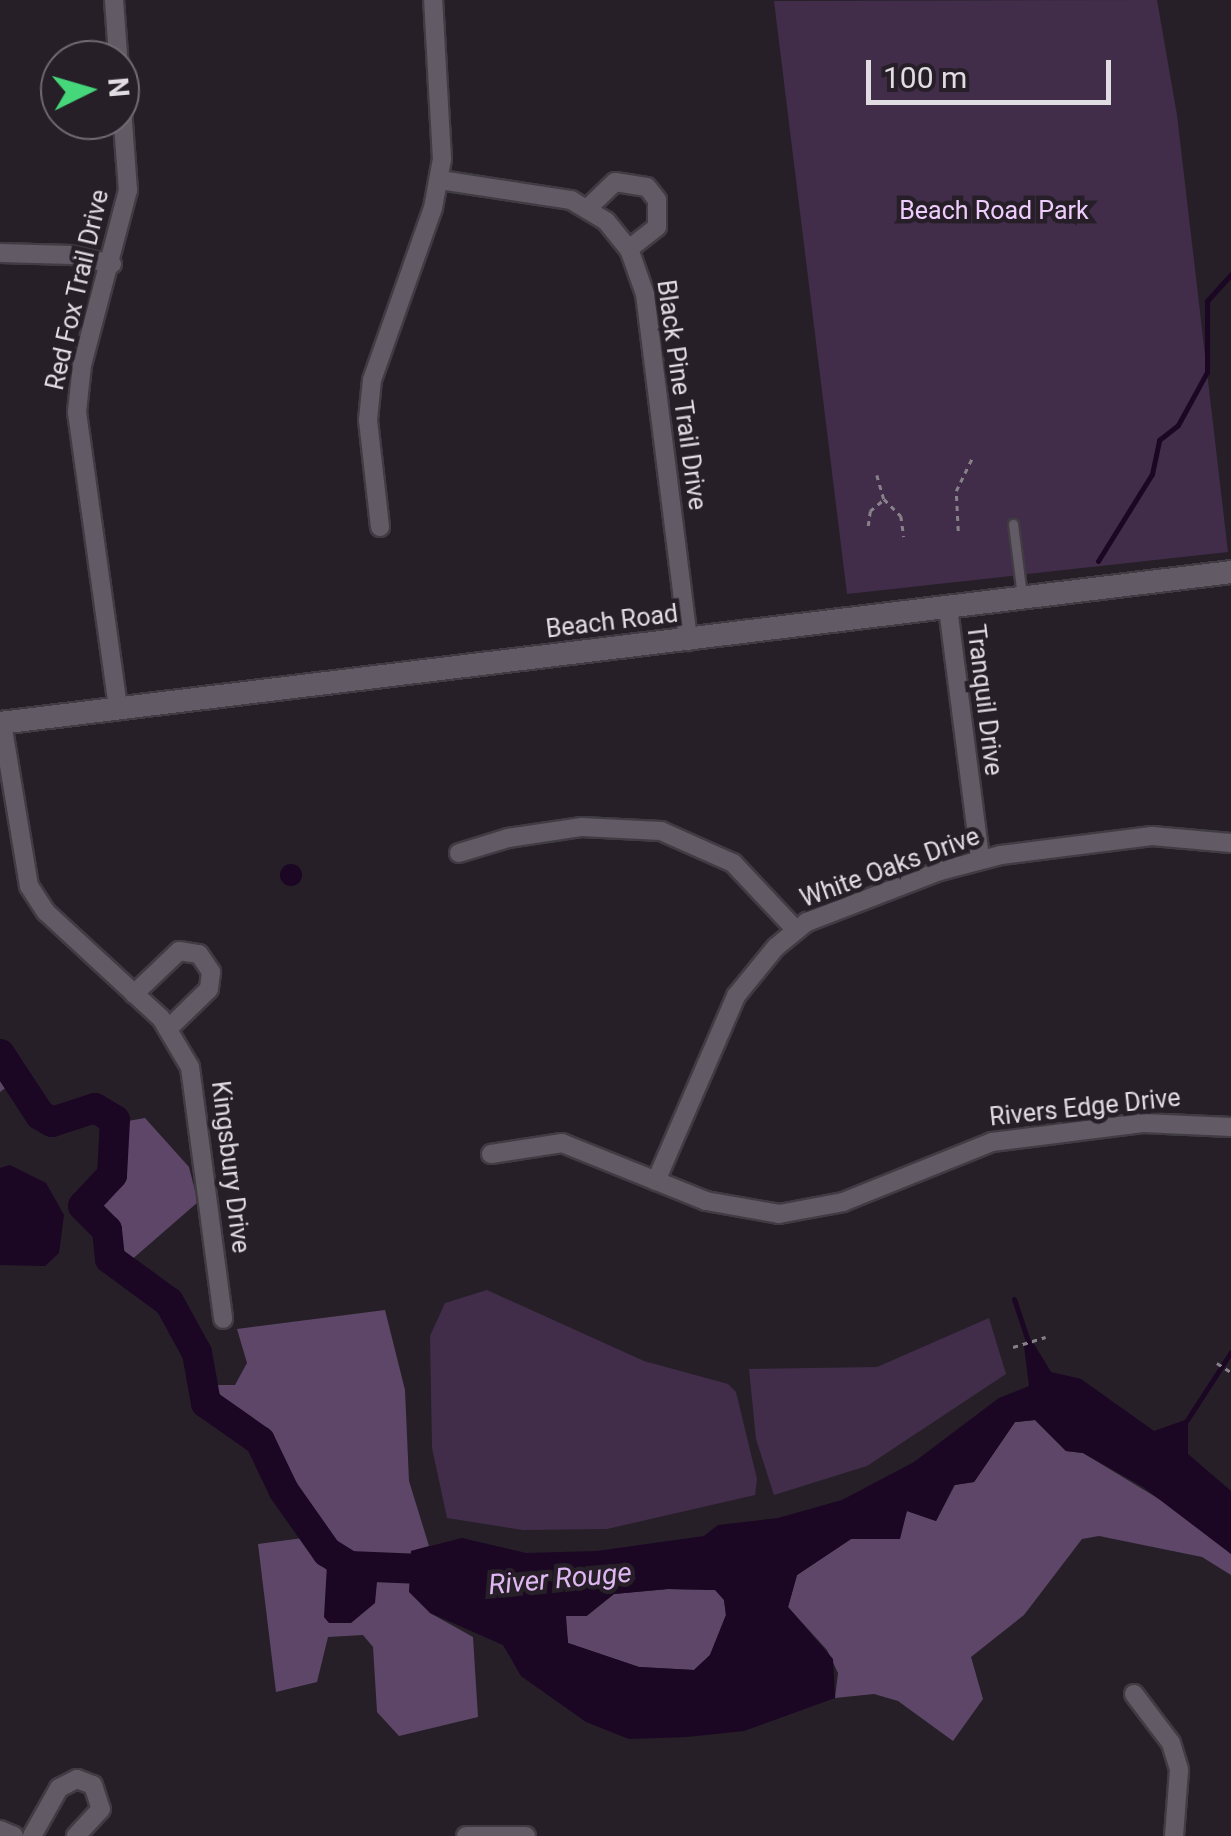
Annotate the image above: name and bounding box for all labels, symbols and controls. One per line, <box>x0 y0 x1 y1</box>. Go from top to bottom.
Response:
north arrow <box>40 40 140 140</box>
scale bar <box>871 40 1116 102</box>
text: 100 m <box>883 60 967 95</box>
text: N <box>101 76 136 99</box>
street label: Red Fox Trail Drive <box>40 187 116 393</box>
park label: Beach Road Park <box>899 196 1089 226</box>
street label: Black Pine Trail Drive <box>650 278 712 512</box>
street label: Beach Road <box>544 599 680 645</box>
street label: Tranquil Drive <box>960 623 1008 777</box>
street label: White Oaks Drive <box>796 822 984 914</box>
street label: Kingsbury Drive <box>205 1079 255 1255</box>
street label: Rivers Edge Drive <box>988 1083 1182 1133</box>
water label: River Rouge <box>487 1556 633 1602</box>

